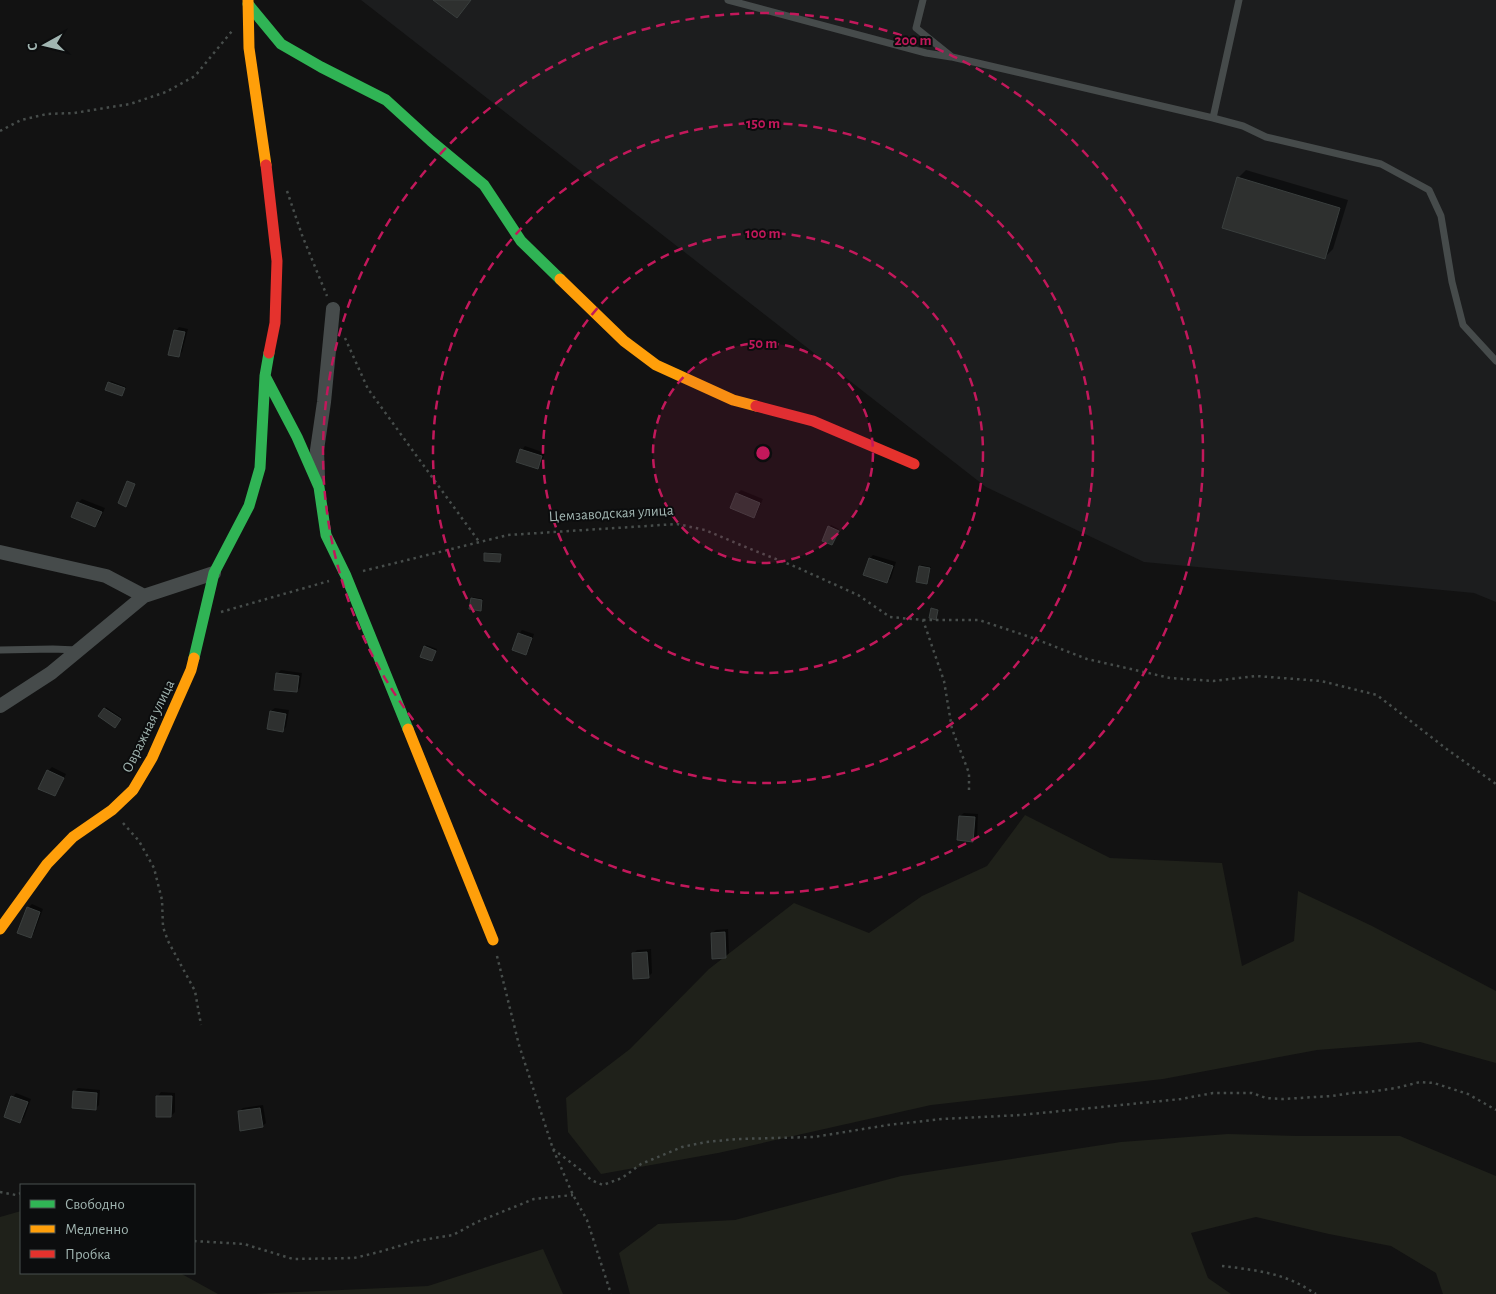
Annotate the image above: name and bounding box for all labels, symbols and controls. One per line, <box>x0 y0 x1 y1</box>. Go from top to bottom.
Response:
north arrow <box>20 20 70 70</box>
text: 200 m <box>894 33 932 48</box>
text: С <box>26 42 41 51</box>
text: 150 m <box>746 116 780 131</box>
text: 100 m <box>745 226 781 241</box>
text: 50 m <box>749 336 777 351</box>
centre of rings <box>754 444 772 462</box>
street label: Цемзаводская улица <box>548 503 674 524</box>
street label: Овражная улица <box>120 677 177 775</box>
legend <box>20 1184 195 1274</box>
text: Свободно <box>65 1197 125 1212</box>
text: Медленно <box>65 1222 129 1237</box>
text: Пробка <box>65 1247 111 1262</box>

